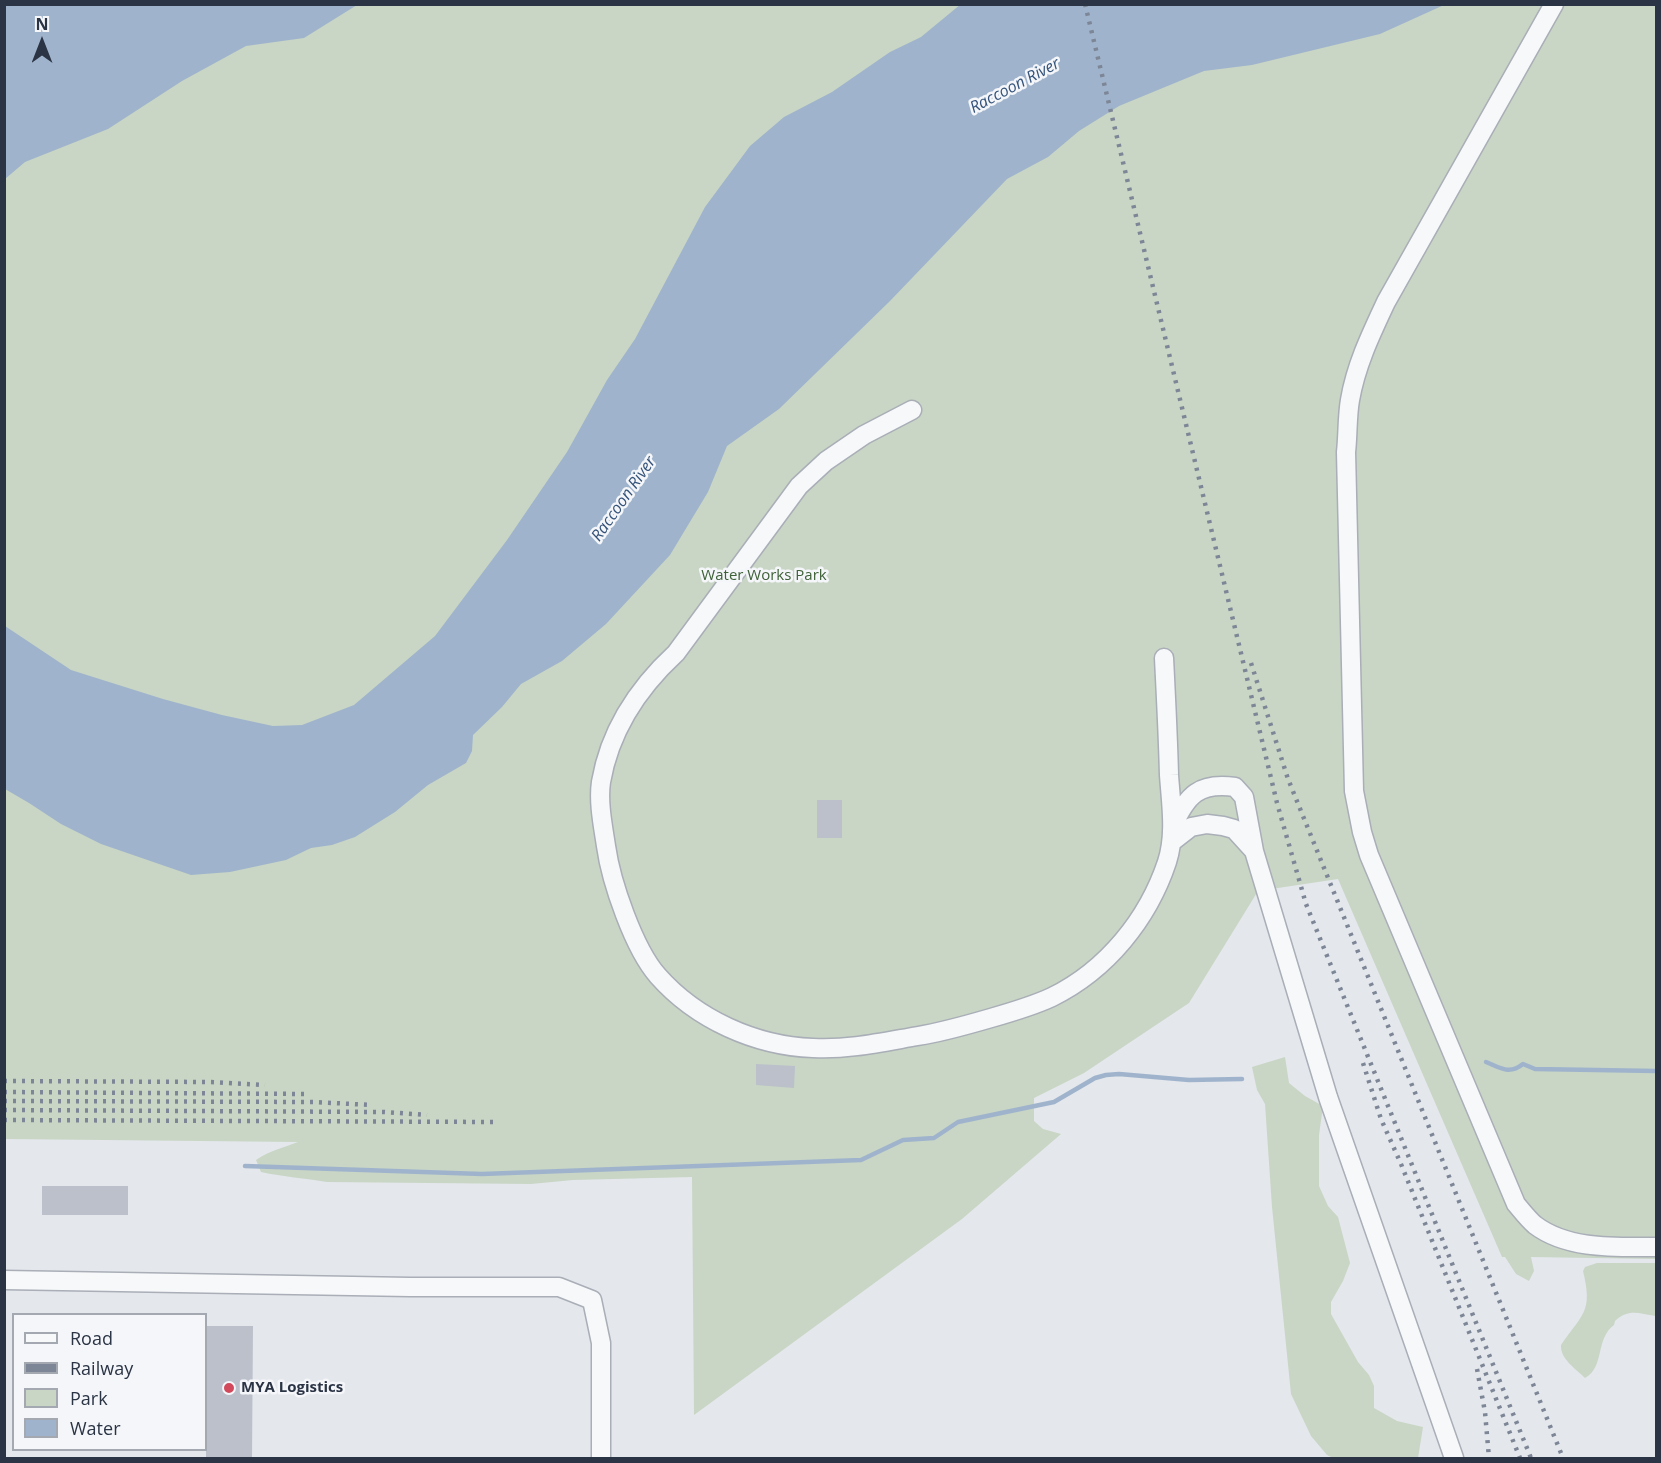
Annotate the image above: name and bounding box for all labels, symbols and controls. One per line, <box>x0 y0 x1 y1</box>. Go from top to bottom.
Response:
north arrow <box>12 12 72 72</box>
text: N <box>35 13 49 35</box>
water label: Raccoon River <box>967 54 1063 118</box>
water label: Raccoon River <box>588 453 660 545</box>
park label: Water Works Park <box>701 567 827 585</box>
legend <box>12 1313 207 1451</box>
text: Road <box>70 1326 113 1350</box>
text: Railway <box>70 1356 133 1380</box>
place label: MYA Logistics <box>241 1379 343 1397</box>
marker: MYA Logistics <box>222 1381 236 1395</box>
text: Park <box>70 1386 108 1410</box>
text: Water <box>70 1416 121 1440</box>

